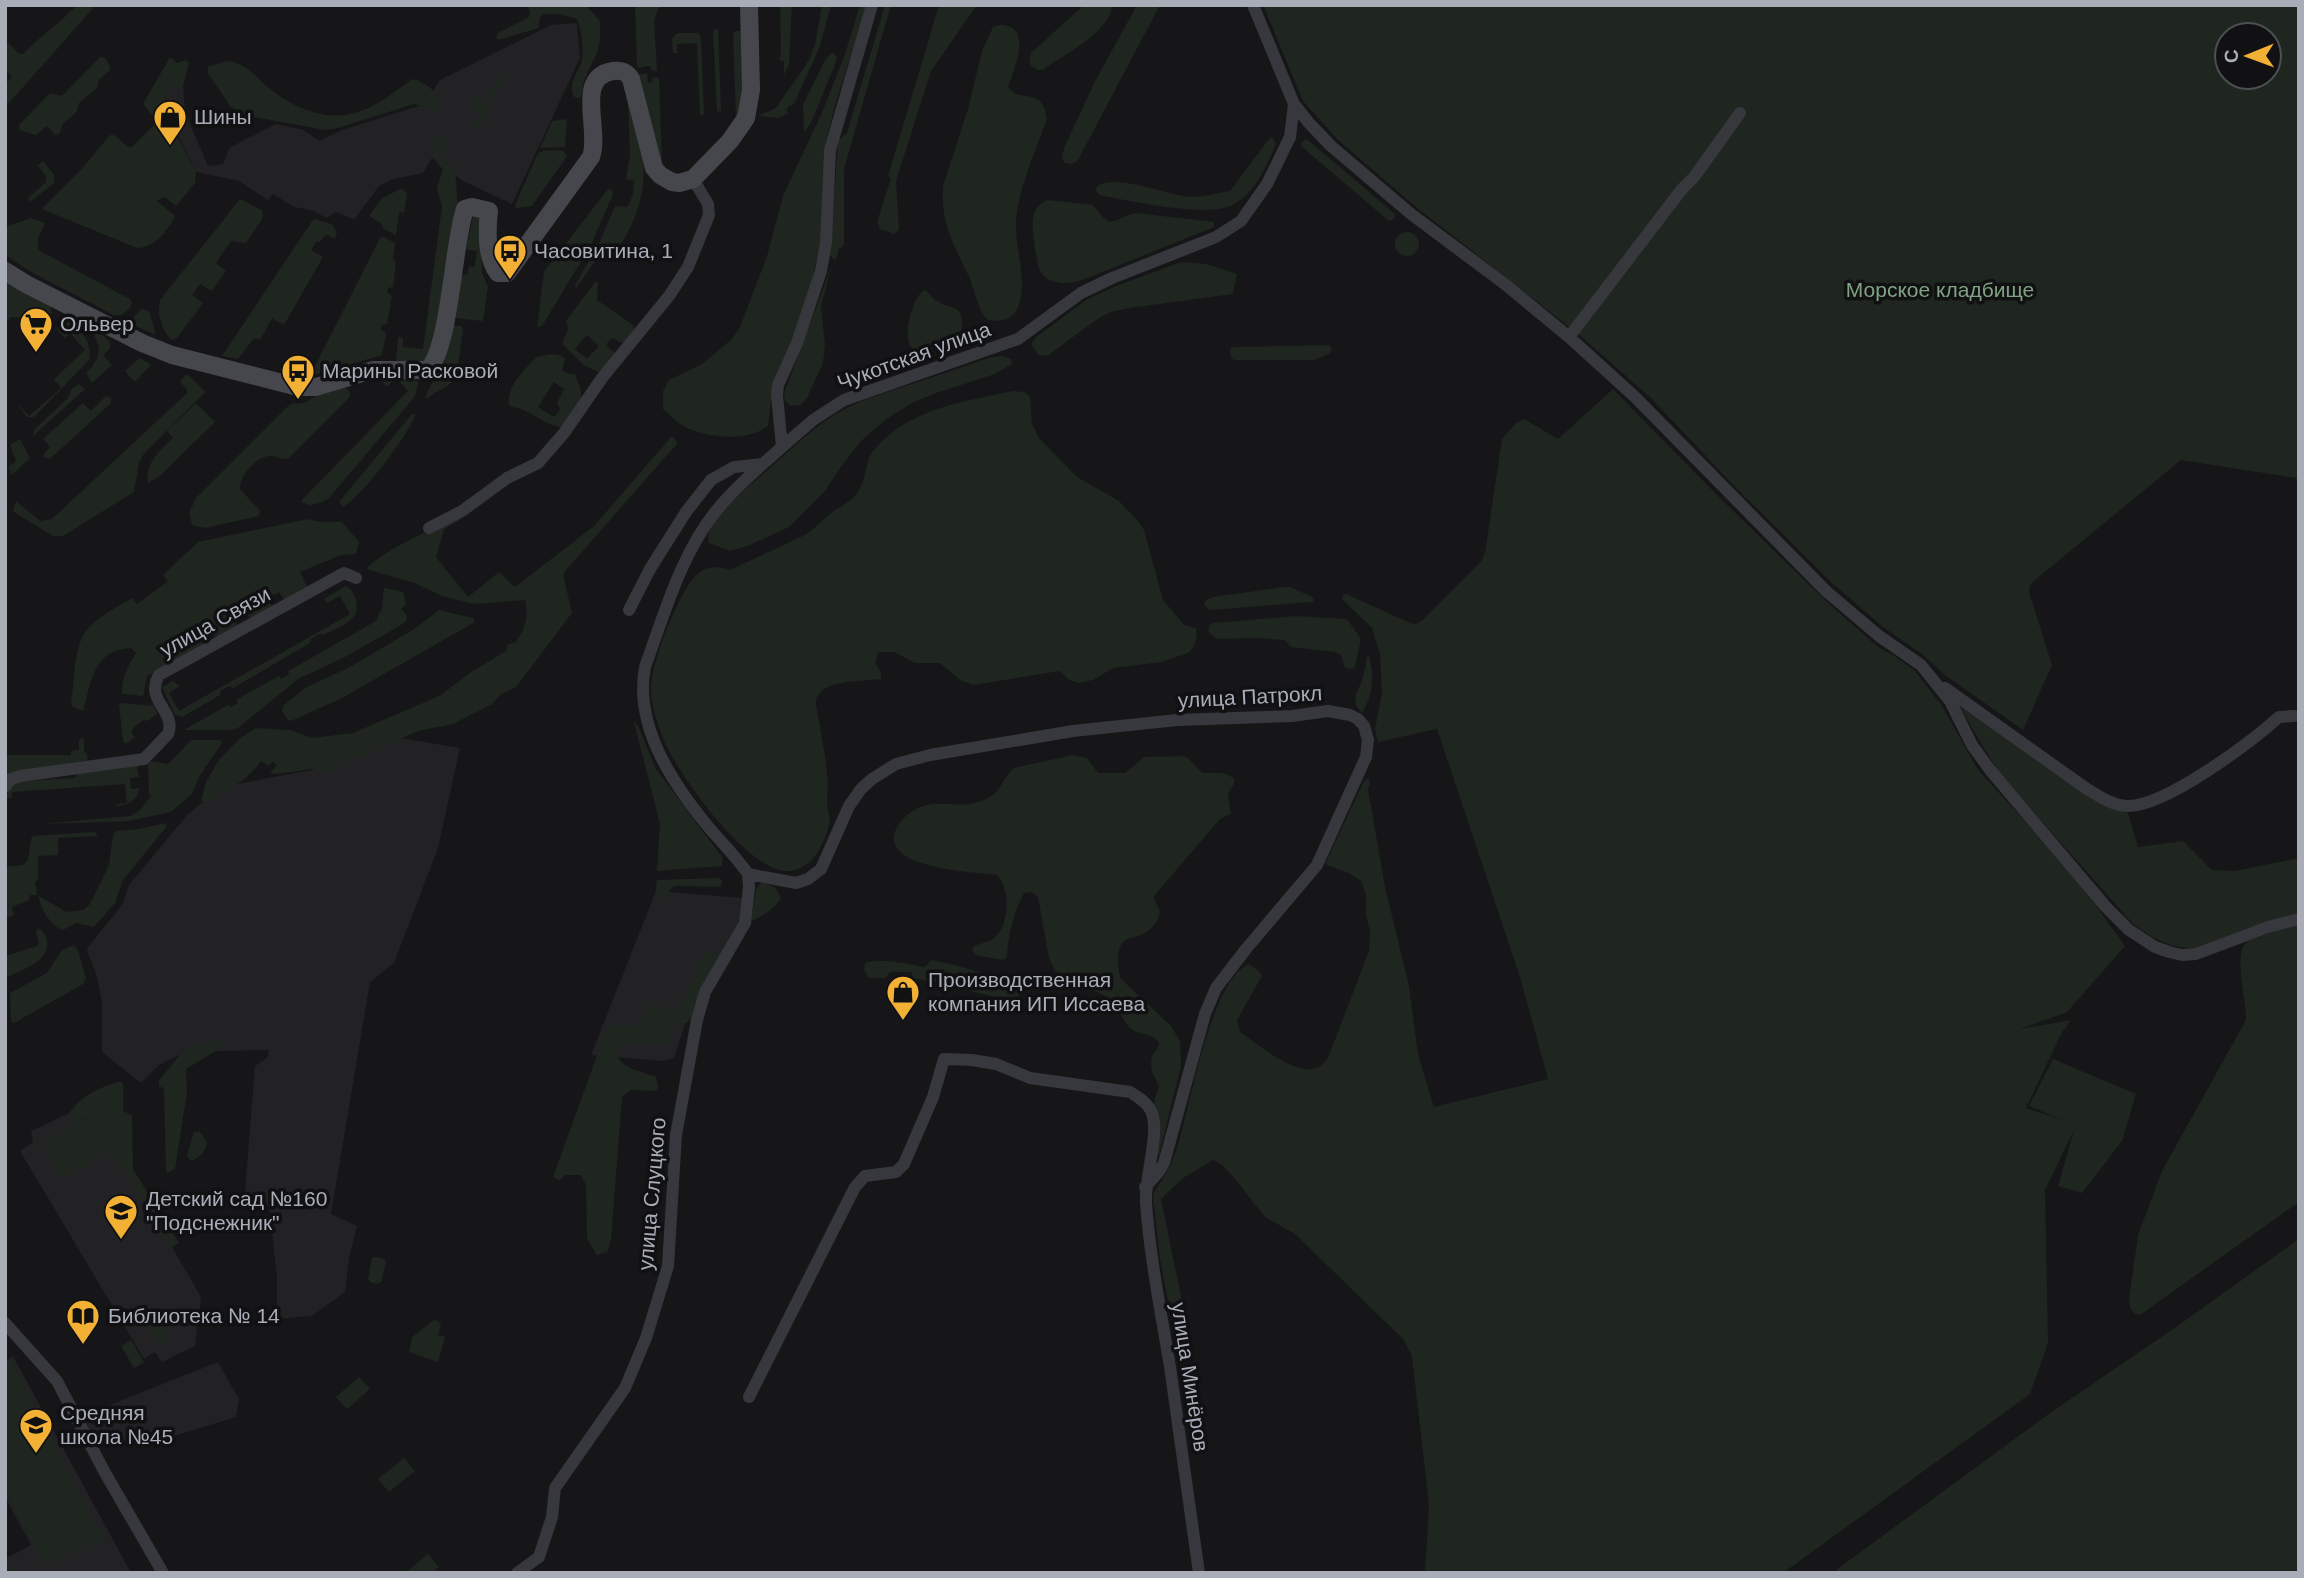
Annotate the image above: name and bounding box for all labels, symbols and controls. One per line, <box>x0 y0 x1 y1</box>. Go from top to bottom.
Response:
north arrow <box>2213 21 2283 91</box>
text: С <box>2221 49 2242 63</box>
shop icon: Шины <box>151 98 189 147</box>
place label: Шины <box>194 105 252 128</box>
bus stop icon: Часовитина, 1 <box>491 232 529 281</box>
place label: Часовитина, 1 <box>534 239 673 262</box>
park label: Морское кладбище <box>1846 278 2034 301</box>
supermarket icon: Ольвер <box>17 305 55 354</box>
place label: Ольвер <box>60 312 134 335</box>
street label: Чукотская улица <box>834 317 994 394</box>
bus stop icon: Марины Расковой <box>279 352 317 401</box>
place label: Марины Расковой <box>322 359 498 382</box>
street label: улица Связи <box>156 582 274 661</box>
street label: улица Патрокл <box>1177 681 1323 712</box>
place label: Производственная компания ИП Иссаева <box>928 968 1146 1015</box>
shop icon: Производственная компания ИП Иссаева <box>884 973 922 1022</box>
street label: улица Слуцкого <box>633 1116 670 1271</box>
place label: Детский сад №160 "Подснежник" <box>146 1187 327 1234</box>
school or university icon: Детский сад №160 "Подснежник" <box>102 1192 140 1241</box>
library icon: Библиотека № 14 <box>64 1297 102 1346</box>
street label: улица Минёров <box>1167 1301 1214 1453</box>
place label: Библиотека № 14 <box>108 1304 280 1327</box>
place label: Средняя школа №45 <box>60 1401 173 1448</box>
school or university icon: Средняя школа №45 <box>17 1406 55 1455</box>

